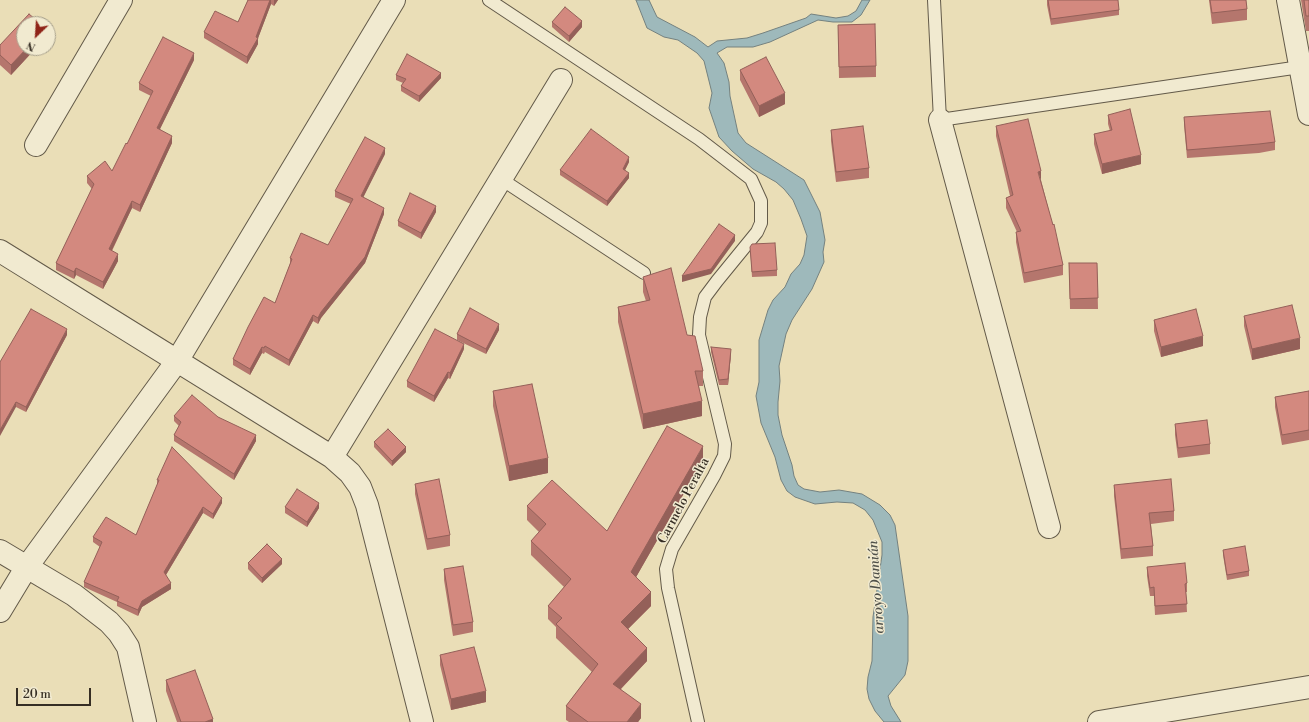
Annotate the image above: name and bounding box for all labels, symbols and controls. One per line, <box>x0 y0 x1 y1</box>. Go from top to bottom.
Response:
north arrow <box>16 16 56 56</box>
text: N <box>24 38 38 54</box>
street label: Carmelo Peralta <box>655 455 713 547</box>
water label: arroyo Damián <box>865 540 889 634</box>
scale bar <box>18 680 93 706</box>
text: 20 m <box>23 687 51 702</box>

